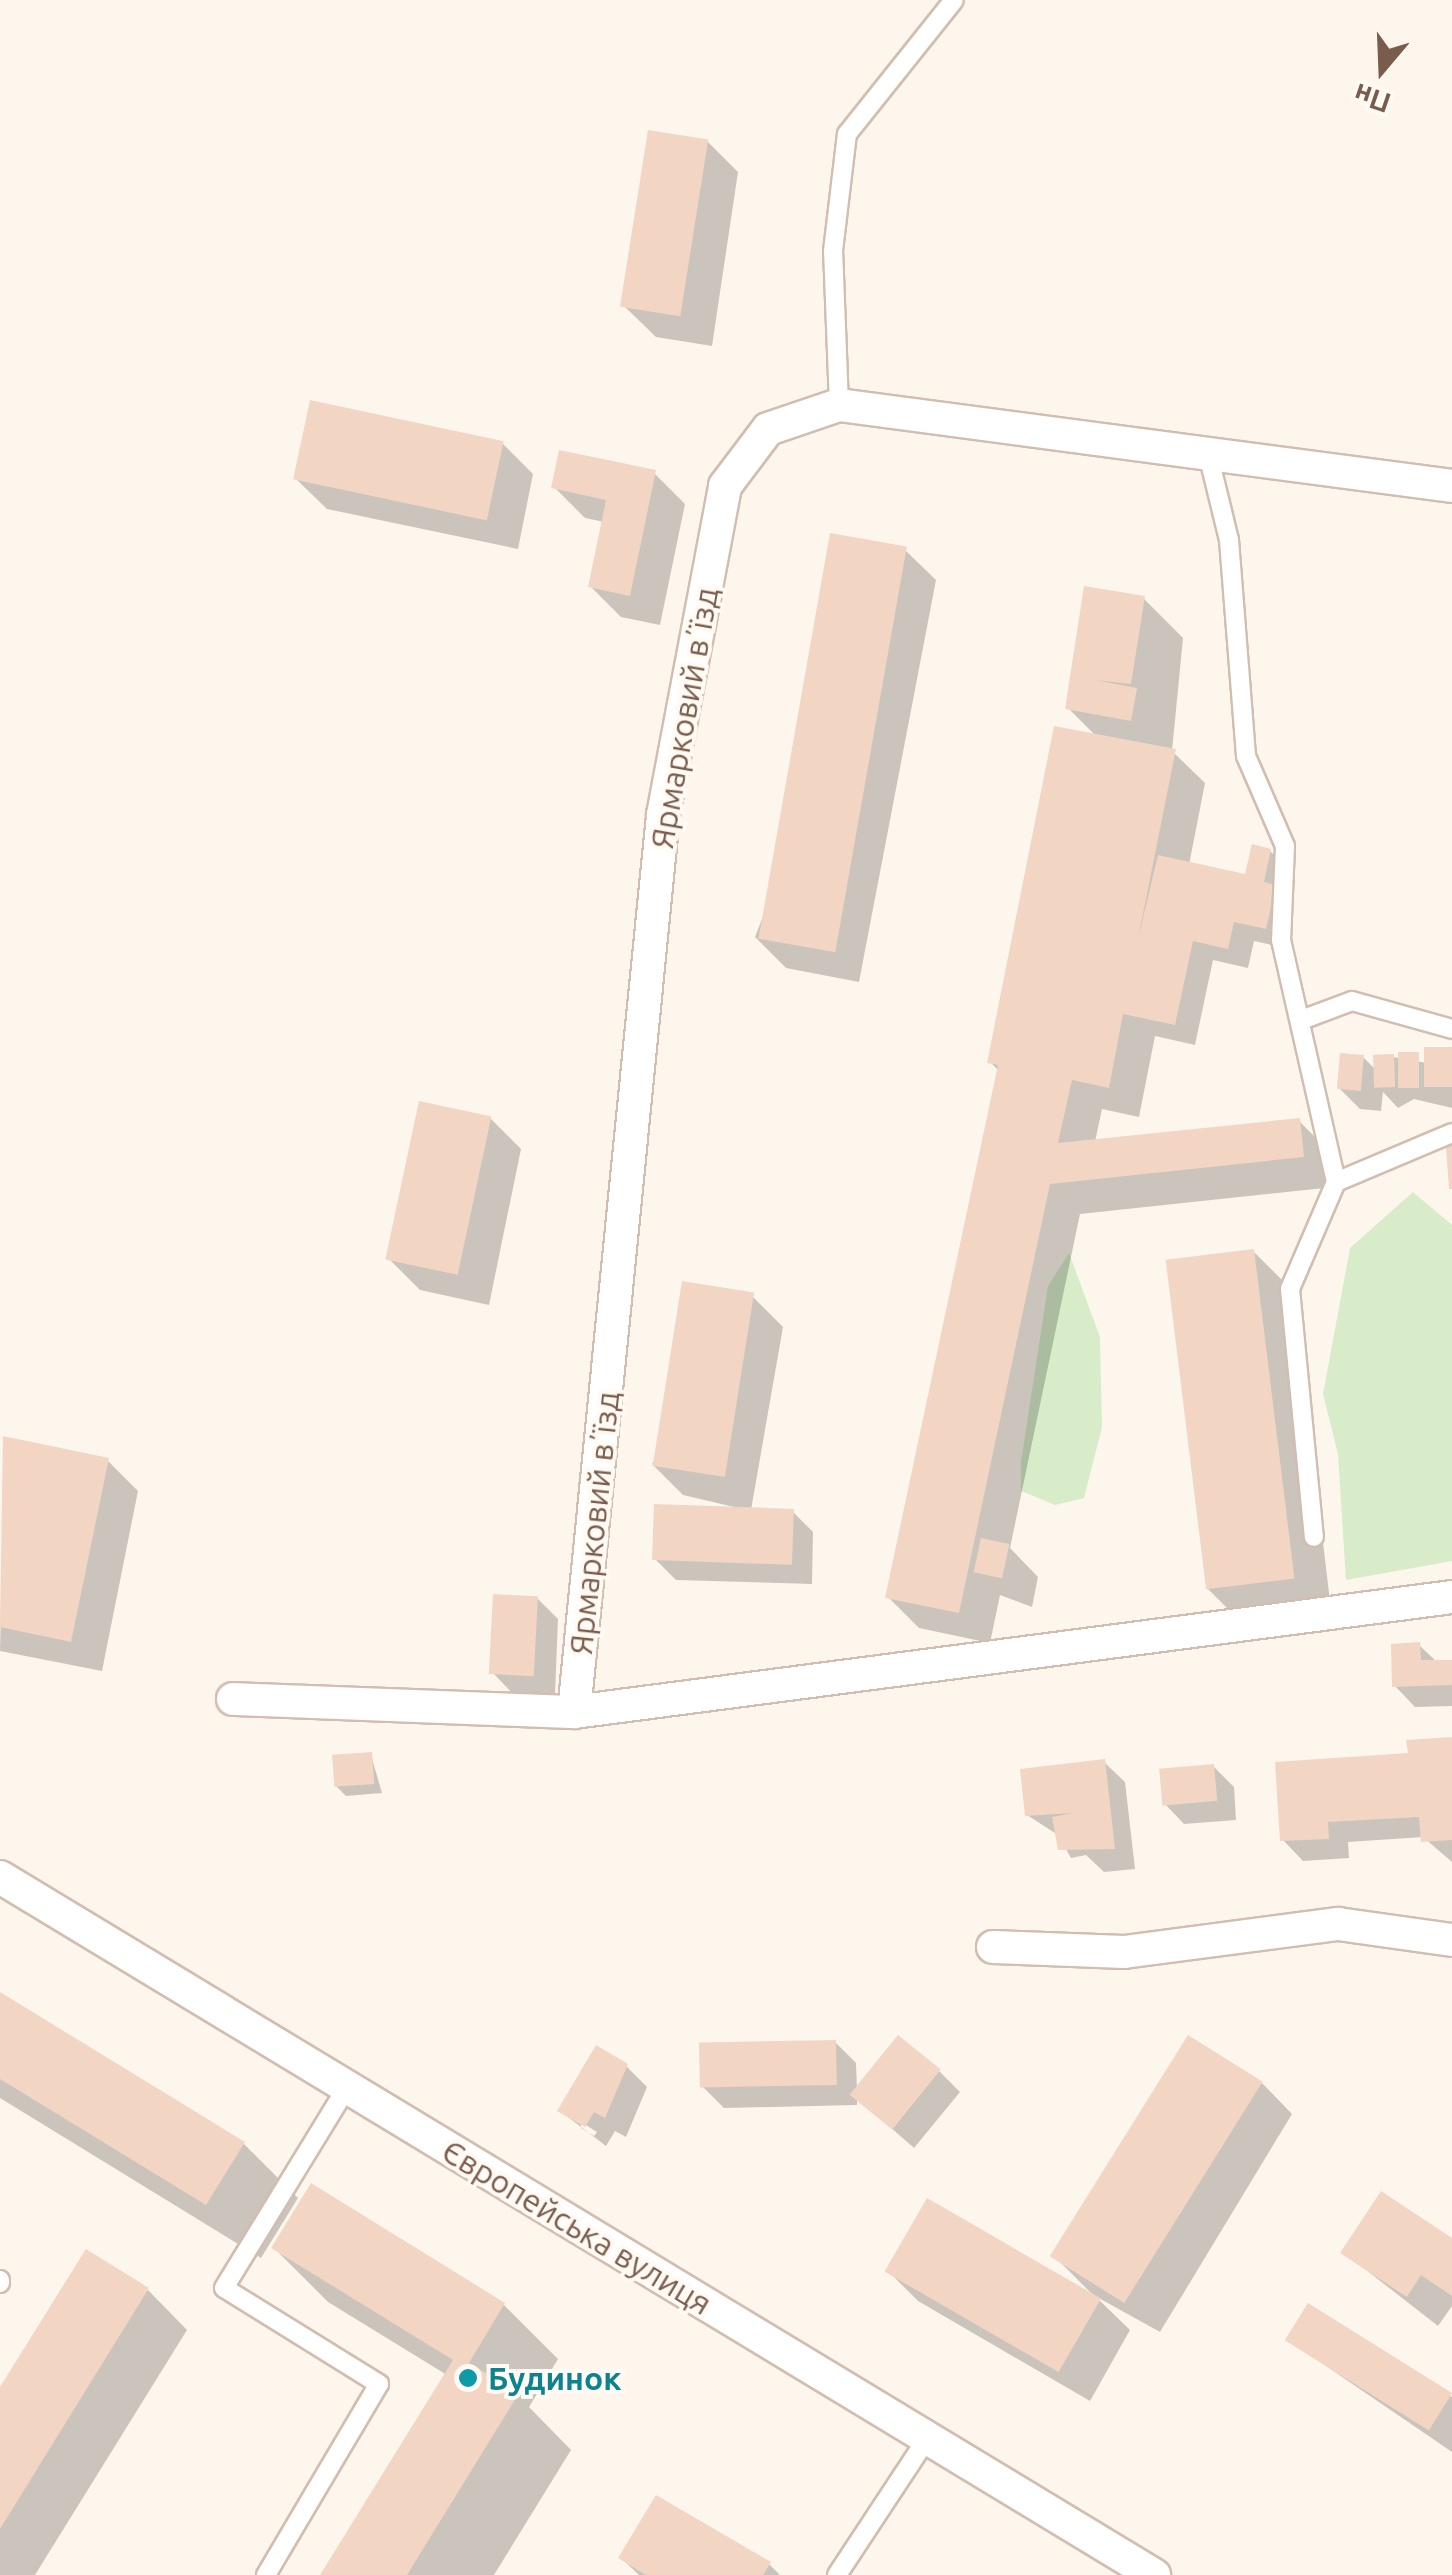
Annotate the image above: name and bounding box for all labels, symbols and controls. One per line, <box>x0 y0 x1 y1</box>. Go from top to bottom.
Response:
north arrow <box>1332 20 1432 120</box>
text: Пн <box>1350 78 1394 119</box>
street label: Ярмарковий вʼїзд <box>642 585 726 851</box>
street label: Ярмарковий вʼїзд <box>561 1390 627 1656</box>
street label: Європейська вулиця <box>435 2131 719 2323</box>
place label: Будинок <box>488 2359 621 2397</box>
marker: Будинок <box>457 2367 479 2389</box>

